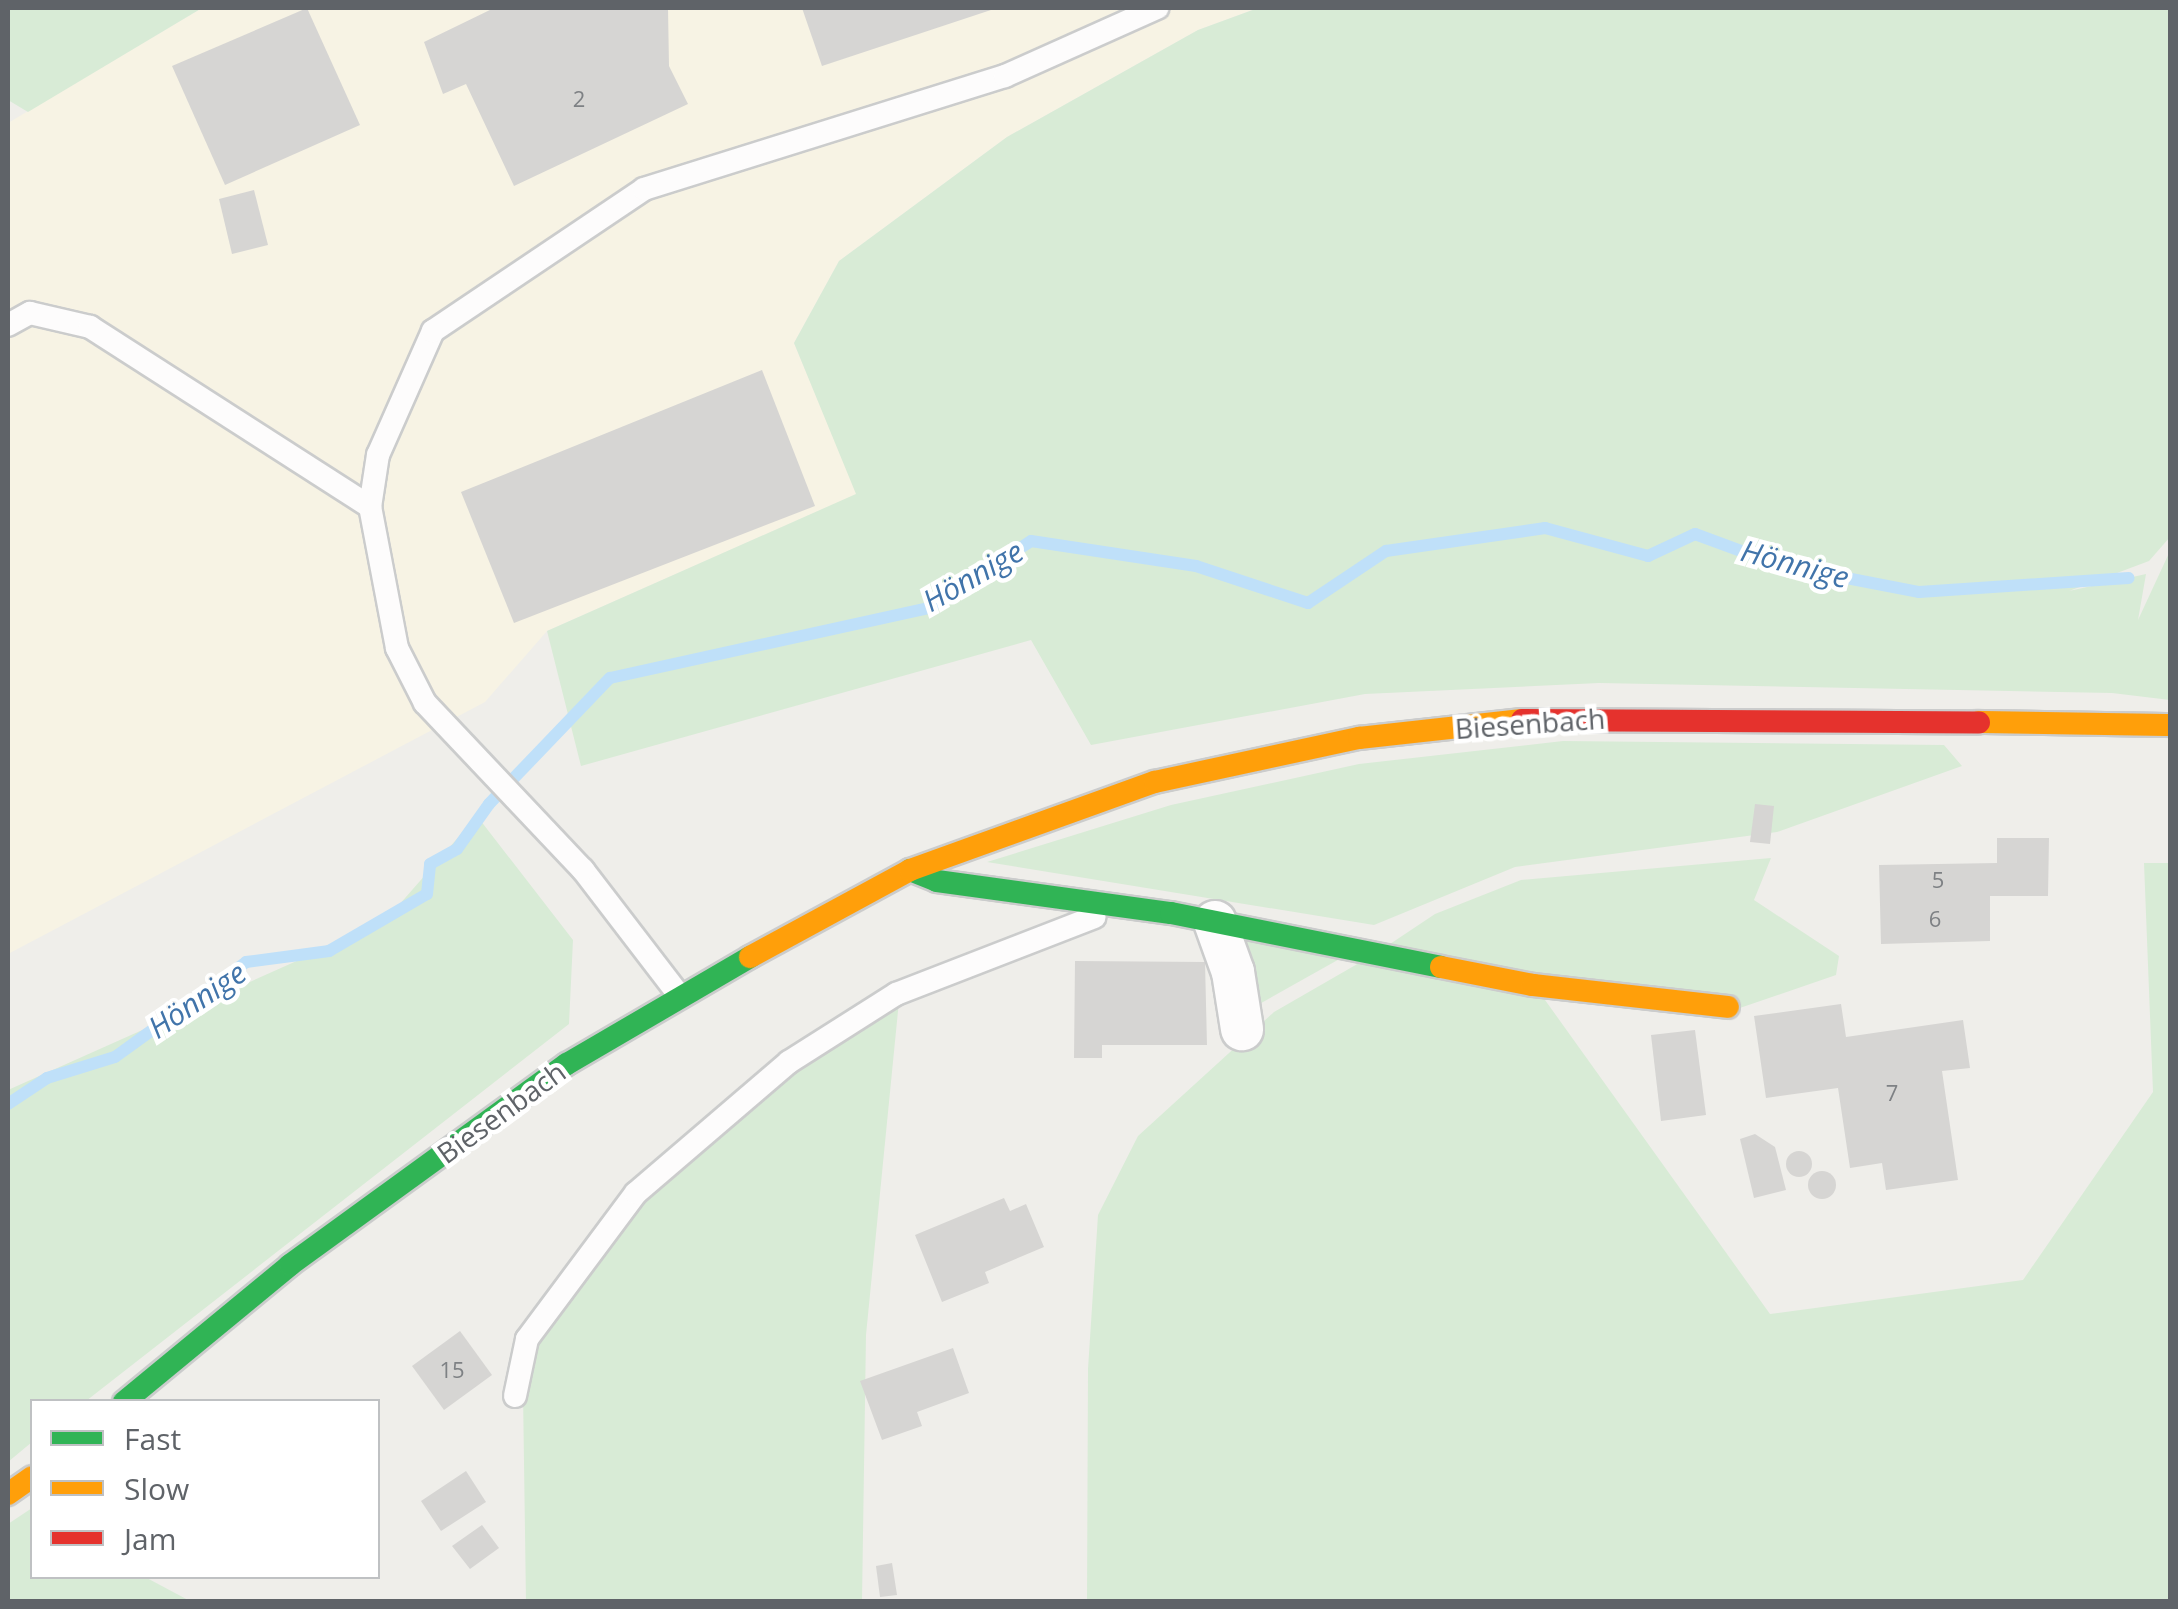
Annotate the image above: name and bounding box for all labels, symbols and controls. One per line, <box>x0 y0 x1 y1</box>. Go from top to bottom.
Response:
house number: 2 <box>573 86 585 112</box>
water label: Hönnige <box>1737 532 1853 596</box>
water label: Hönnige <box>916 533 1030 619</box>
street label: Biesenbach <box>1454 701 1606 745</box>
house number: 5 <box>1932 867 1944 893</box>
house number: 6 <box>1929 906 1941 932</box>
water label: Hönnige <box>141 954 253 1046</box>
street label: Biesenbach <box>430 1054 572 1170</box>
house number: 7 <box>1886 1080 1898 1106</box>
house number: 15 <box>439 1357 465 1383</box>
legend <box>30 1399 380 1579</box>
text: Fast <box>124 1418 181 1459</box>
text: Slow <box>124 1468 189 1509</box>
text: Jam <box>124 1518 177 1559</box>

